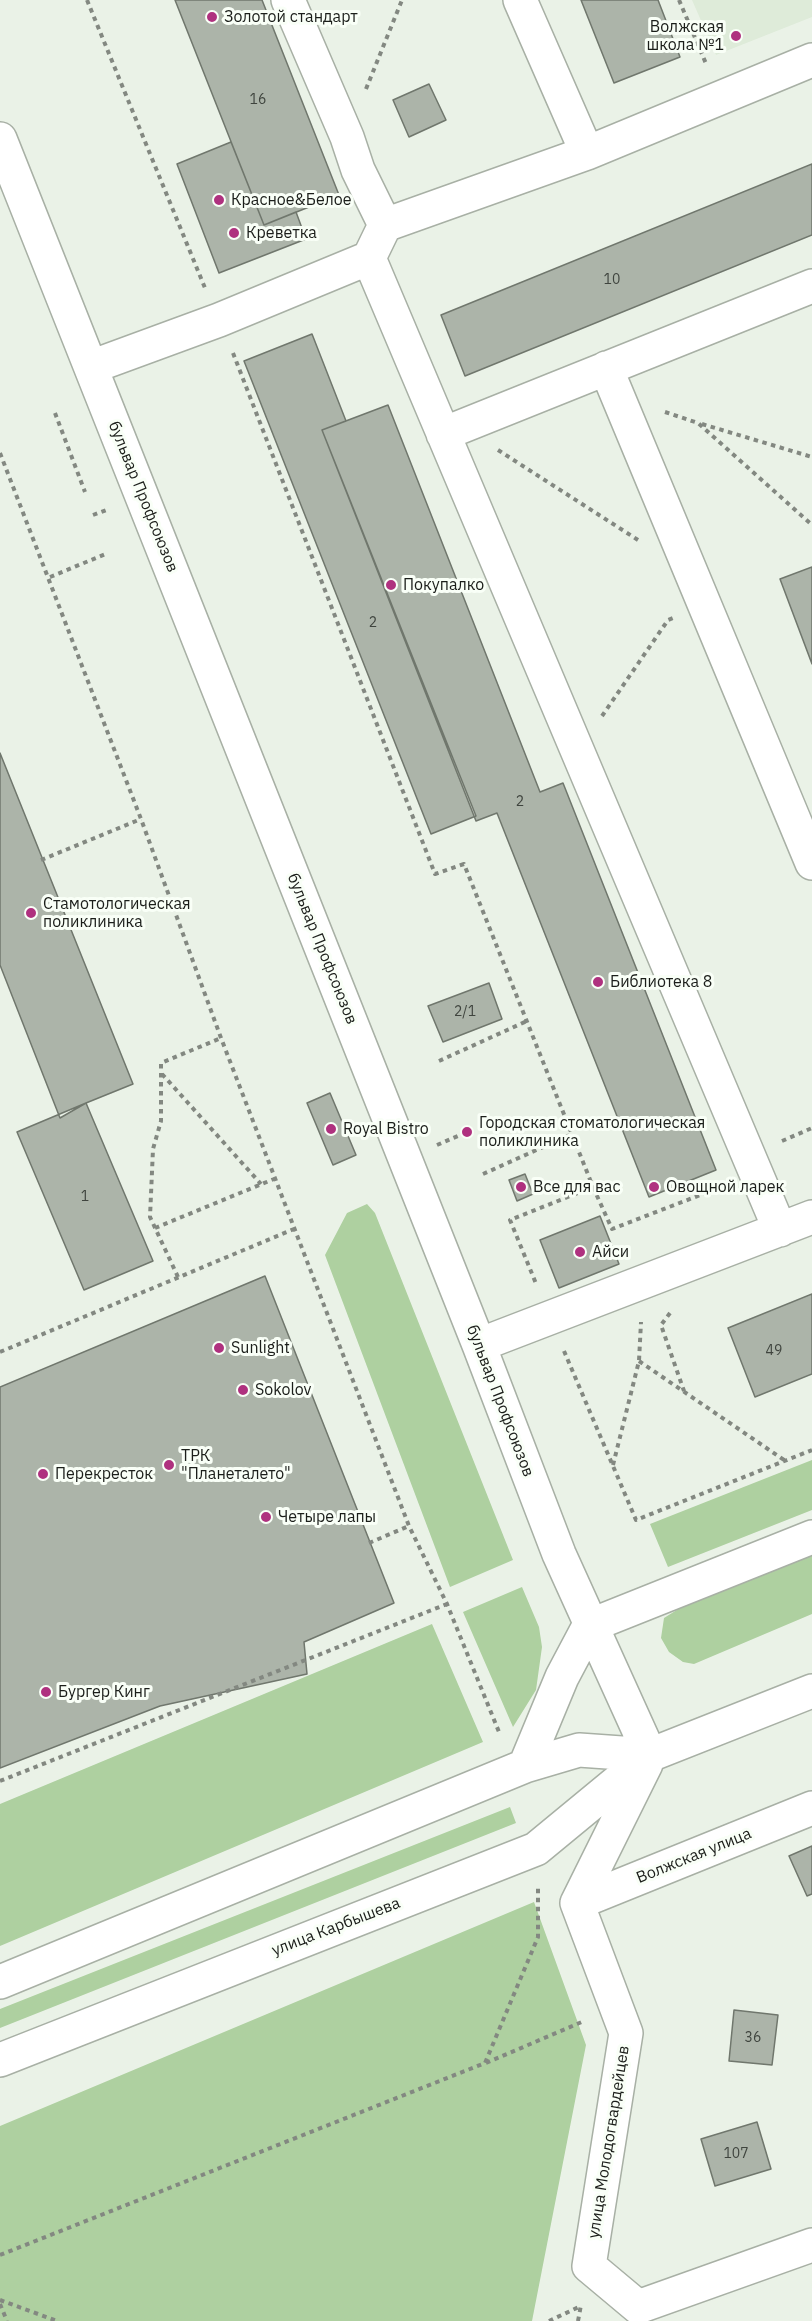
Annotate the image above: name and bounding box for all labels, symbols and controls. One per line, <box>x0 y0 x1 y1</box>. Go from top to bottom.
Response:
place label: Золотой стандарт <box>224 7 358 27</box>
marker: Золотой стандарт <box>205 10 219 24</box>
place label: Волжская школа №1 <box>646 17 724 55</box>
marker: Волжская школа №1 <box>729 29 743 43</box>
house number: 16 <box>250 92 266 108</box>
place label: Красное&Белое <box>231 190 351 210</box>
marker: Красное&Белое <box>212 193 226 207</box>
place label: Креветка <box>246 223 317 243</box>
marker: Креветка <box>227 226 241 240</box>
house number: 10 <box>604 272 620 288</box>
street label: бульвар Профсоюзов <box>104 419 182 575</box>
place label: Покупалко <box>403 575 484 595</box>
marker: Покупалко <box>384 578 398 592</box>
house number: 2 <box>369 615 377 631</box>
house number: 2 <box>516 794 524 810</box>
street label: бульвар Профсоюзов <box>283 871 361 1027</box>
place label: Стамотологическая поликлиника <box>43 894 191 932</box>
marker: Стамотологическая поликлиника <box>24 906 38 920</box>
place label: Библиотека 8 <box>610 972 712 992</box>
marker: Библиотека 8 <box>591 975 605 989</box>
house number: 2/1 <box>454 1004 476 1020</box>
place label: Городская стоматологическая поликлиника <box>479 1113 705 1151</box>
place label: Royal Bistro <box>343 1119 429 1139</box>
marker: Royal Bistro <box>324 1122 338 1136</box>
marker: Городская стоматологическая поликлиника <box>460 1125 474 1139</box>
place label: Все для вас <box>533 1177 620 1197</box>
place label: Овощной ларек <box>666 1177 784 1197</box>
marker: Все для вас <box>514 1180 528 1194</box>
marker: Овощной ларек <box>647 1180 661 1194</box>
house number: 1 <box>81 1189 89 1205</box>
place label: Айси <box>592 1242 629 1262</box>
marker: Айси <box>573 1245 587 1259</box>
street label: бульвар Профсоюзов <box>462 1322 538 1480</box>
place label: Sunlight <box>231 1338 290 1358</box>
marker: Sunlight <box>212 1341 226 1355</box>
house number: 49 <box>766 1343 782 1359</box>
place label: Sokolov <box>255 1380 311 1400</box>
marker: Sokolov <box>236 1383 250 1397</box>
place label: ТРК "Планеталето" <box>181 1446 291 1484</box>
marker: ТРК "Планеталето" <box>162 1458 176 1472</box>
place label: Перекресток <box>55 1464 153 1484</box>
marker: Перекресток <box>36 1467 50 1481</box>
place label: Четыре лапы <box>278 1507 376 1527</box>
marker: Четыре лапы <box>259 1510 273 1524</box>
place label: Бургер Кинг <box>58 1682 150 1702</box>
marker: Бургер Кинг <box>39 1685 53 1699</box>
street label: Волжская улица <box>634 1824 754 1888</box>
street label: улица Карбышева <box>269 1894 403 1960</box>
house number: 36 <box>745 2030 761 2046</box>
street label: улица Молодогвардейцев <box>584 2044 634 2240</box>
house number: 107 <box>723 2146 749 2162</box>

